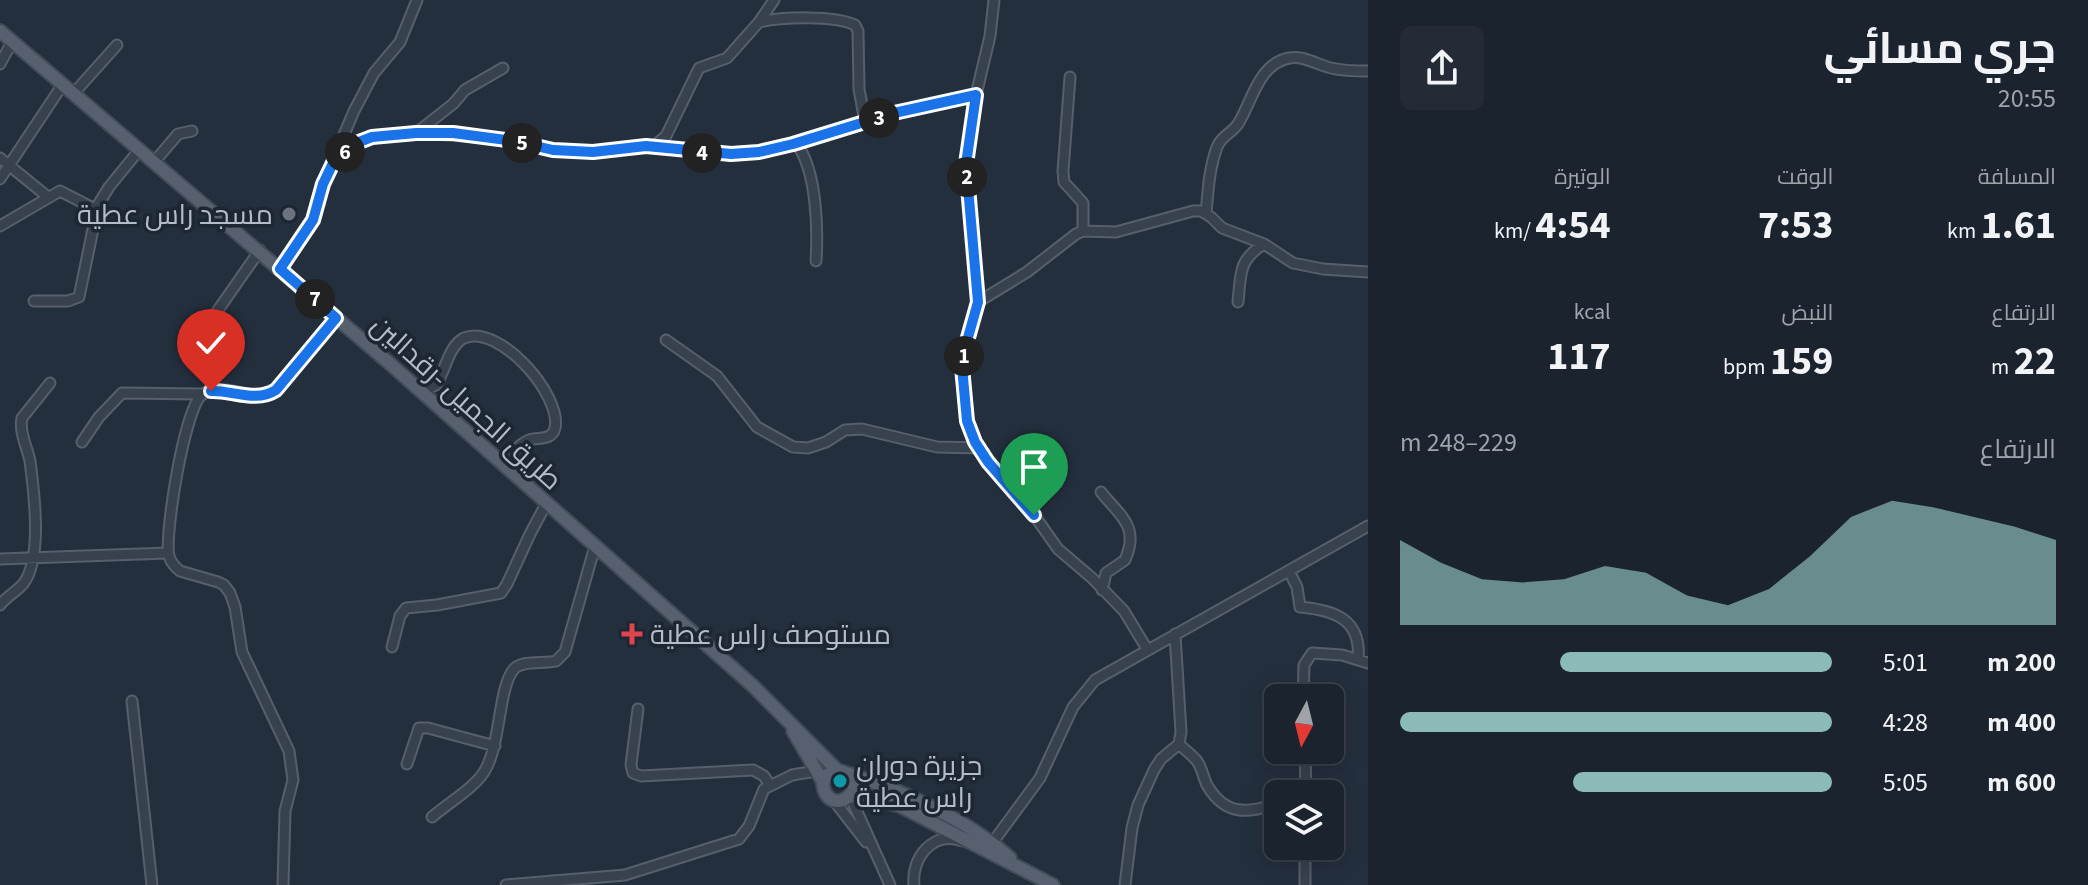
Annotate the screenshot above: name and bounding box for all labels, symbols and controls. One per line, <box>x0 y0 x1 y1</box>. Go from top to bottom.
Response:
text: جري مسائي <box>1824 18 2056 81</box>
button: share <box>1400 26 1484 110</box>
text: 20:55 <box>1998 80 2056 117</box>
pin: 3 <box>859 98 899 138</box>
text: 3 <box>873 102 885 134</box>
pin: 5 <box>502 123 542 163</box>
text: 5 <box>516 127 528 159</box>
pin: 6 <box>325 132 365 172</box>
pin: 4 <box>682 133 722 173</box>
text: 6 <box>339 136 351 168</box>
text: 4 <box>696 137 708 169</box>
pin: 2 <box>947 157 987 197</box>
text: 2 <box>961 161 973 193</box>
text: الوتيرة <box>1554 161 1611 193</box>
text: الوقت <box>1777 161 1833 193</box>
text: المسافة <box>1978 161 2056 193</box>
place label: مسجد راس عطية <box>77 195 273 235</box>
text: 4:54 <box>1535 197 1611 254</box>
text: 7:53 <box>1758 197 1833 254</box>
text: 1.61 <box>1981 197 2056 254</box>
marker: مسجد راس عطية <box>280 205 298 223</box>
text: /km <box>1494 215 1535 247</box>
text: km <box>1947 215 1981 247</box>
pin: 7 <box>295 279 335 319</box>
text: 7 <box>309 283 321 315</box>
text: kcal <box>1574 296 1611 328</box>
text: النبض <box>1782 297 1833 329</box>
text: الارتفاع <box>1992 297 2056 329</box>
street label: طريق الجميل -رقدالين <box>362 306 571 500</box>
pin <box>177 309 245 391</box>
icon: check <box>189 321 233 365</box>
text: 117 <box>1547 328 1611 385</box>
text: 159 <box>1770 333 1833 390</box>
text: 22 <box>2014 333 2056 390</box>
pin: 1 <box>944 336 984 376</box>
text: 1 <box>958 340 970 372</box>
text: bpm <box>1723 351 1770 383</box>
text: m <box>1991 351 2014 383</box>
text: 229–248 m <box>1400 424 1517 461</box>
text: الارتفاع <box>1980 431 2056 468</box>
pin <box>1000 433 1068 515</box>
icon: arrive <box>1012 445 1056 489</box>
place label: مستوصف راس عطية <box>650 615 891 655</box>
marker: مستوصف راس عطية <box>621 623 643 645</box>
text: 5:01 <box>1883 644 1928 681</box>
text: 200 m <box>1987 644 2056 681</box>
north arrow <box>1264 684 1344 764</box>
map controls <box>1264 684 1344 860</box>
text: 4:28 <box>1883 704 1928 741</box>
text: 400 m <box>1987 704 2056 741</box>
place label: جزيرة دوران راس عطية <box>856 746 982 818</box>
text: 5:05 <box>1883 764 1928 801</box>
text: 600 m <box>1987 764 2056 801</box>
marker: جزيرة دوران راس عطية <box>831 772 849 790</box>
button: layers <box>1264 780 1344 860</box>

